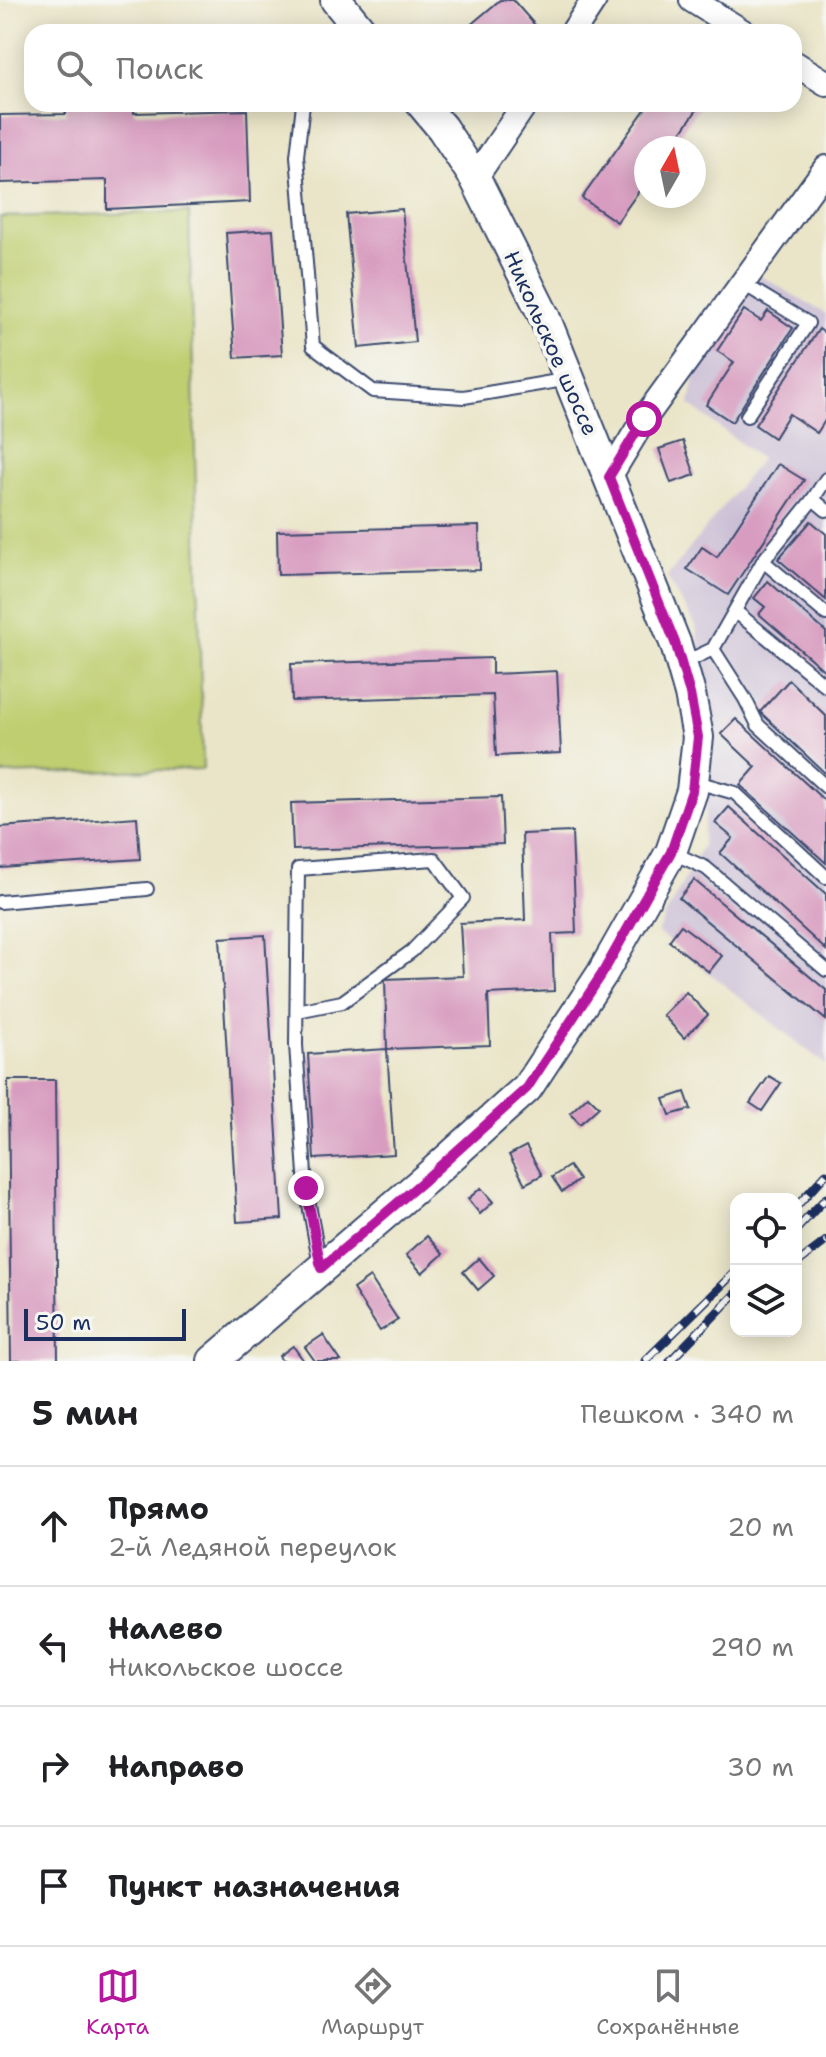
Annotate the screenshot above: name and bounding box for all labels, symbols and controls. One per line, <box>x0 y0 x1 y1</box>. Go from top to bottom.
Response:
search box <box>24 24 802 112</box>
icon: search <box>52 46 96 90</box>
text: Поиск <box>116 48 204 89</box>
north arrow <box>634 136 706 208</box>
street label: Никольское шоссе <box>497 246 605 440</box>
route start <box>626 401 662 437</box>
route end <box>288 1170 324 1206</box>
map controls <box>730 1193 802 1337</box>
button: locate <box>730 1193 802 1265</box>
button: layers <box>730 1265 802 1337</box>
scale bar <box>24 1305 186 1341</box>
text: 50 m <box>36 1308 91 1337</box>
text: 5 мин <box>32 1390 139 1436</box>
text: Пешком · 340 m <box>580 1396 794 1431</box>
text: Прямо <box>108 1488 209 1529</box>
icon: ahead <box>32 1504 76 1548</box>
text: 20 m <box>727 1509 794 1544</box>
text: 2-й Ледяной переулок <box>108 1529 397 1564</box>
text: Налево <box>108 1608 223 1649</box>
icon: left <box>32 1624 76 1668</box>
text: 290 m <box>710 1629 794 1664</box>
text: Никольское шоссе <box>108 1649 344 1684</box>
icon: right <box>32 1744 76 1788</box>
text: Направо <box>108 1746 244 1787</box>
text: 30 m <box>727 1749 794 1784</box>
icon: arrive <box>32 1864 76 1908</box>
text: Пункт назначения <box>108 1866 400 1907</box>
tab: Карта <box>86 1964 149 2041</box>
tab: Маршрут <box>321 1964 424 2041</box>
tab: Сохранённые <box>596 1964 740 2041</box>

